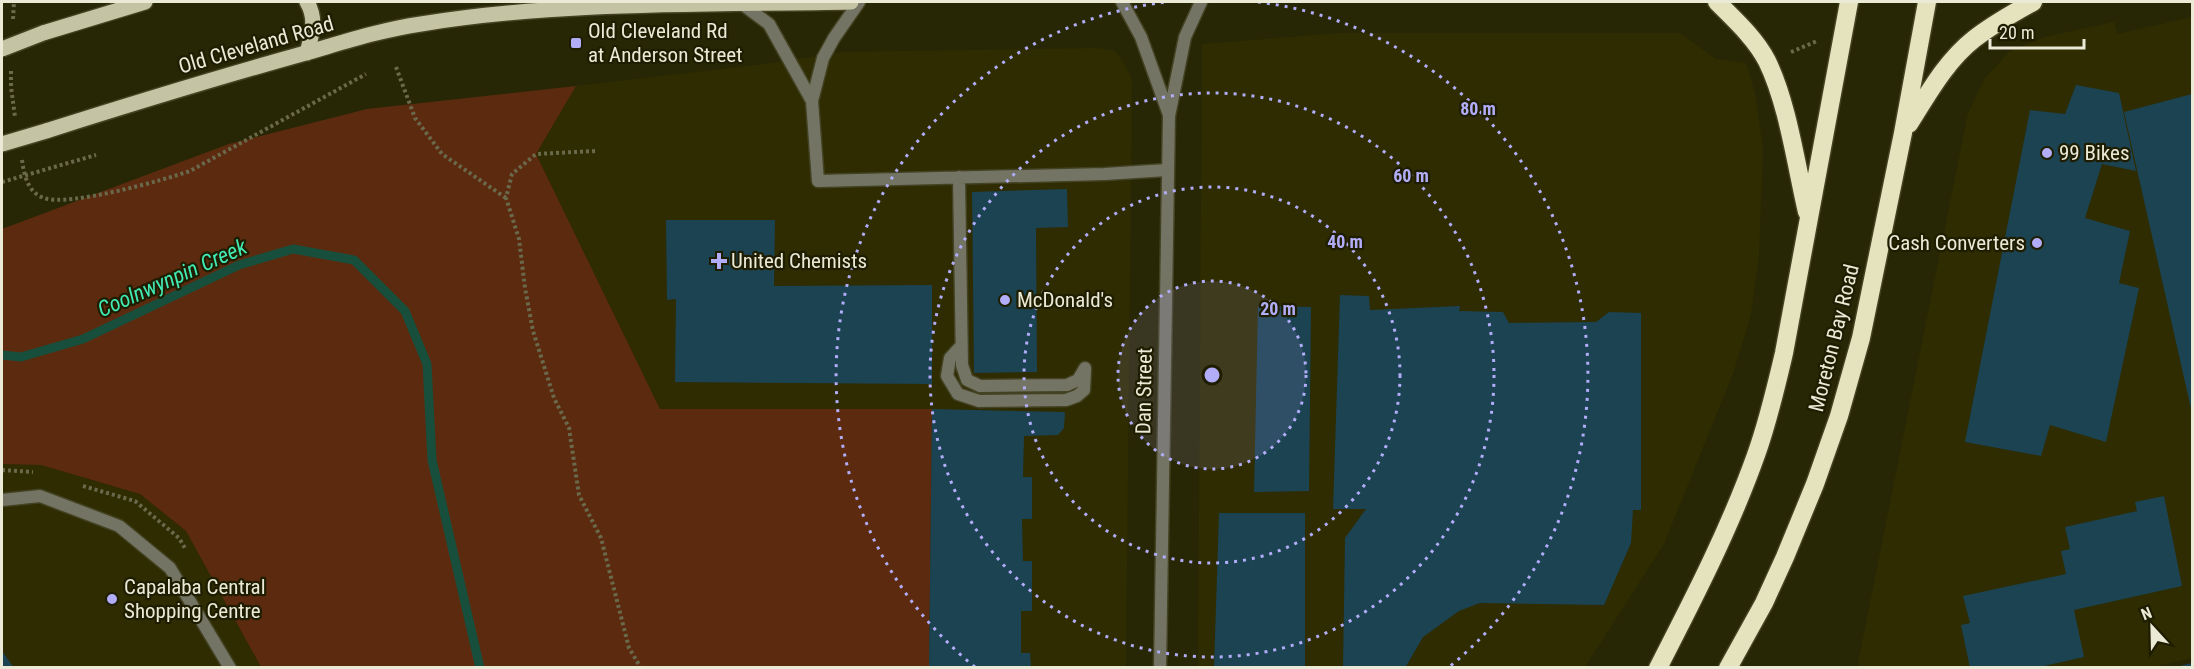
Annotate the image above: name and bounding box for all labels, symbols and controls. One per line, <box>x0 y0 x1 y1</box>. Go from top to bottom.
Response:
street label: Old Cleveland Road <box>176 11 336 79</box>
scale bar <box>1990 12 2084 50</box>
place label: Old Cleveland Rd at Anderson Street <box>588 19 742 67</box>
text: 20 m <box>1999 22 2034 43</box>
marker: Old Cleveland Rd at Anderson Street <box>569 36 583 50</box>
text: 80 m <box>1460 98 1496 119</box>
place label: 99 Bikes <box>2059 141 2130 165</box>
marker: 99 Bikes <box>2040 146 2054 160</box>
text: 60 m <box>1393 165 1429 186</box>
text: 40 m <box>1327 231 1363 252</box>
place label: Cash Converters <box>1888 231 2025 255</box>
water label: Coolnwynpin Creek <box>94 234 251 322</box>
marker: Cash Converters <box>2030 236 2044 250</box>
place label: United Chemists <box>731 249 867 273</box>
marker: United Chemists <box>712 254 726 268</box>
street label: Moreton Bay Road <box>1804 262 1864 414</box>
place label: McDonald's <box>1017 288 1113 312</box>
marker: McDonald's <box>998 293 1012 307</box>
text: 20 m <box>1260 298 1296 319</box>
street label: Dan Street <box>1131 348 1157 434</box>
centre of rings <box>1202 365 1222 385</box>
place label: Capalaba Central Shopping Centre <box>124 575 266 623</box>
marker: Capalaba Central Shopping Centre <box>105 592 119 606</box>
north arrow <box>2122 597 2182 657</box>
text: N <box>2138 603 2155 624</box>

